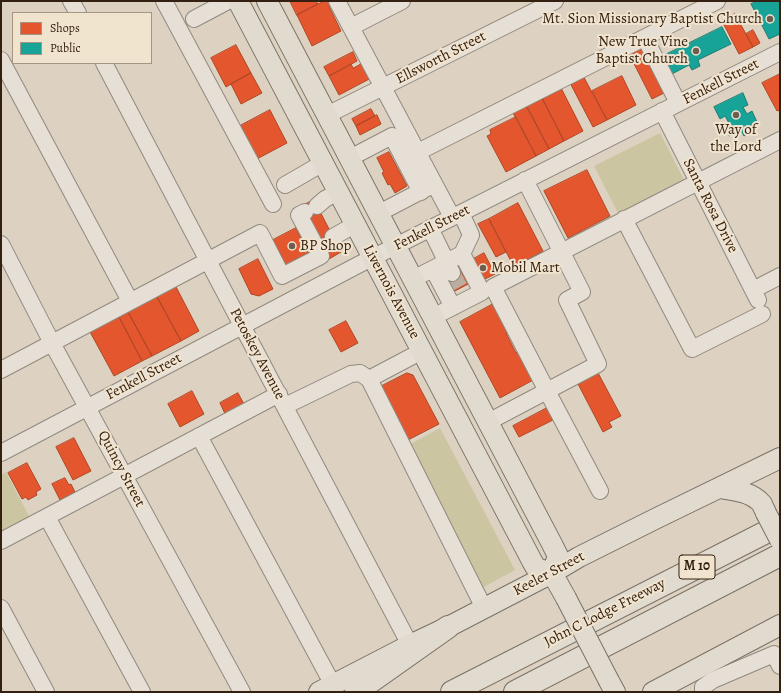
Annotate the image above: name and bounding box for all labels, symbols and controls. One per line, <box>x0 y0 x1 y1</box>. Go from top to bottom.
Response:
place label: Mt. Sion Missionary Baptist Church <box>542 10 762 28</box>
legend <box>12 12 152 64</box>
marker: Mt. Sion Missionary Baptist Church <box>765 14 775 24</box>
text: Shops <box>50 20 80 36</box>
street label: Ellsworth Street <box>393 28 489 88</box>
place label: New True Vine Baptist Church <box>596 33 688 68</box>
text: Public <box>50 40 81 56</box>
marker: New True Vine Baptist Church <box>691 46 701 56</box>
street label: Fenkell Street <box>680 55 762 109</box>
marker: Way of the Lord <box>731 110 741 120</box>
place label: Way of the Lord <box>710 121 762 156</box>
street label: Santa Rosa Drive <box>678 156 742 256</box>
street label: Fenkell Street <box>391 201 473 255</box>
place label: BP Shop <box>300 237 351 255</box>
marker: BP Shop <box>287 241 297 251</box>
street label: Livernois Avenue <box>359 242 423 342</box>
place label: Mobil Mart <box>491 259 560 277</box>
marker: Mobil Mart <box>478 263 488 273</box>
street label: Petoskey Avenue <box>225 305 289 403</box>
street label: Fenkell Street <box>103 350 185 404</box>
street label: Quincy Street <box>93 428 149 510</box>
street label: Keeler Street <box>510 548 588 600</box>
road number: M 10 <box>679 555 715 579</box>
street label: John C Lodge Freeway <box>541 575 669 651</box>

